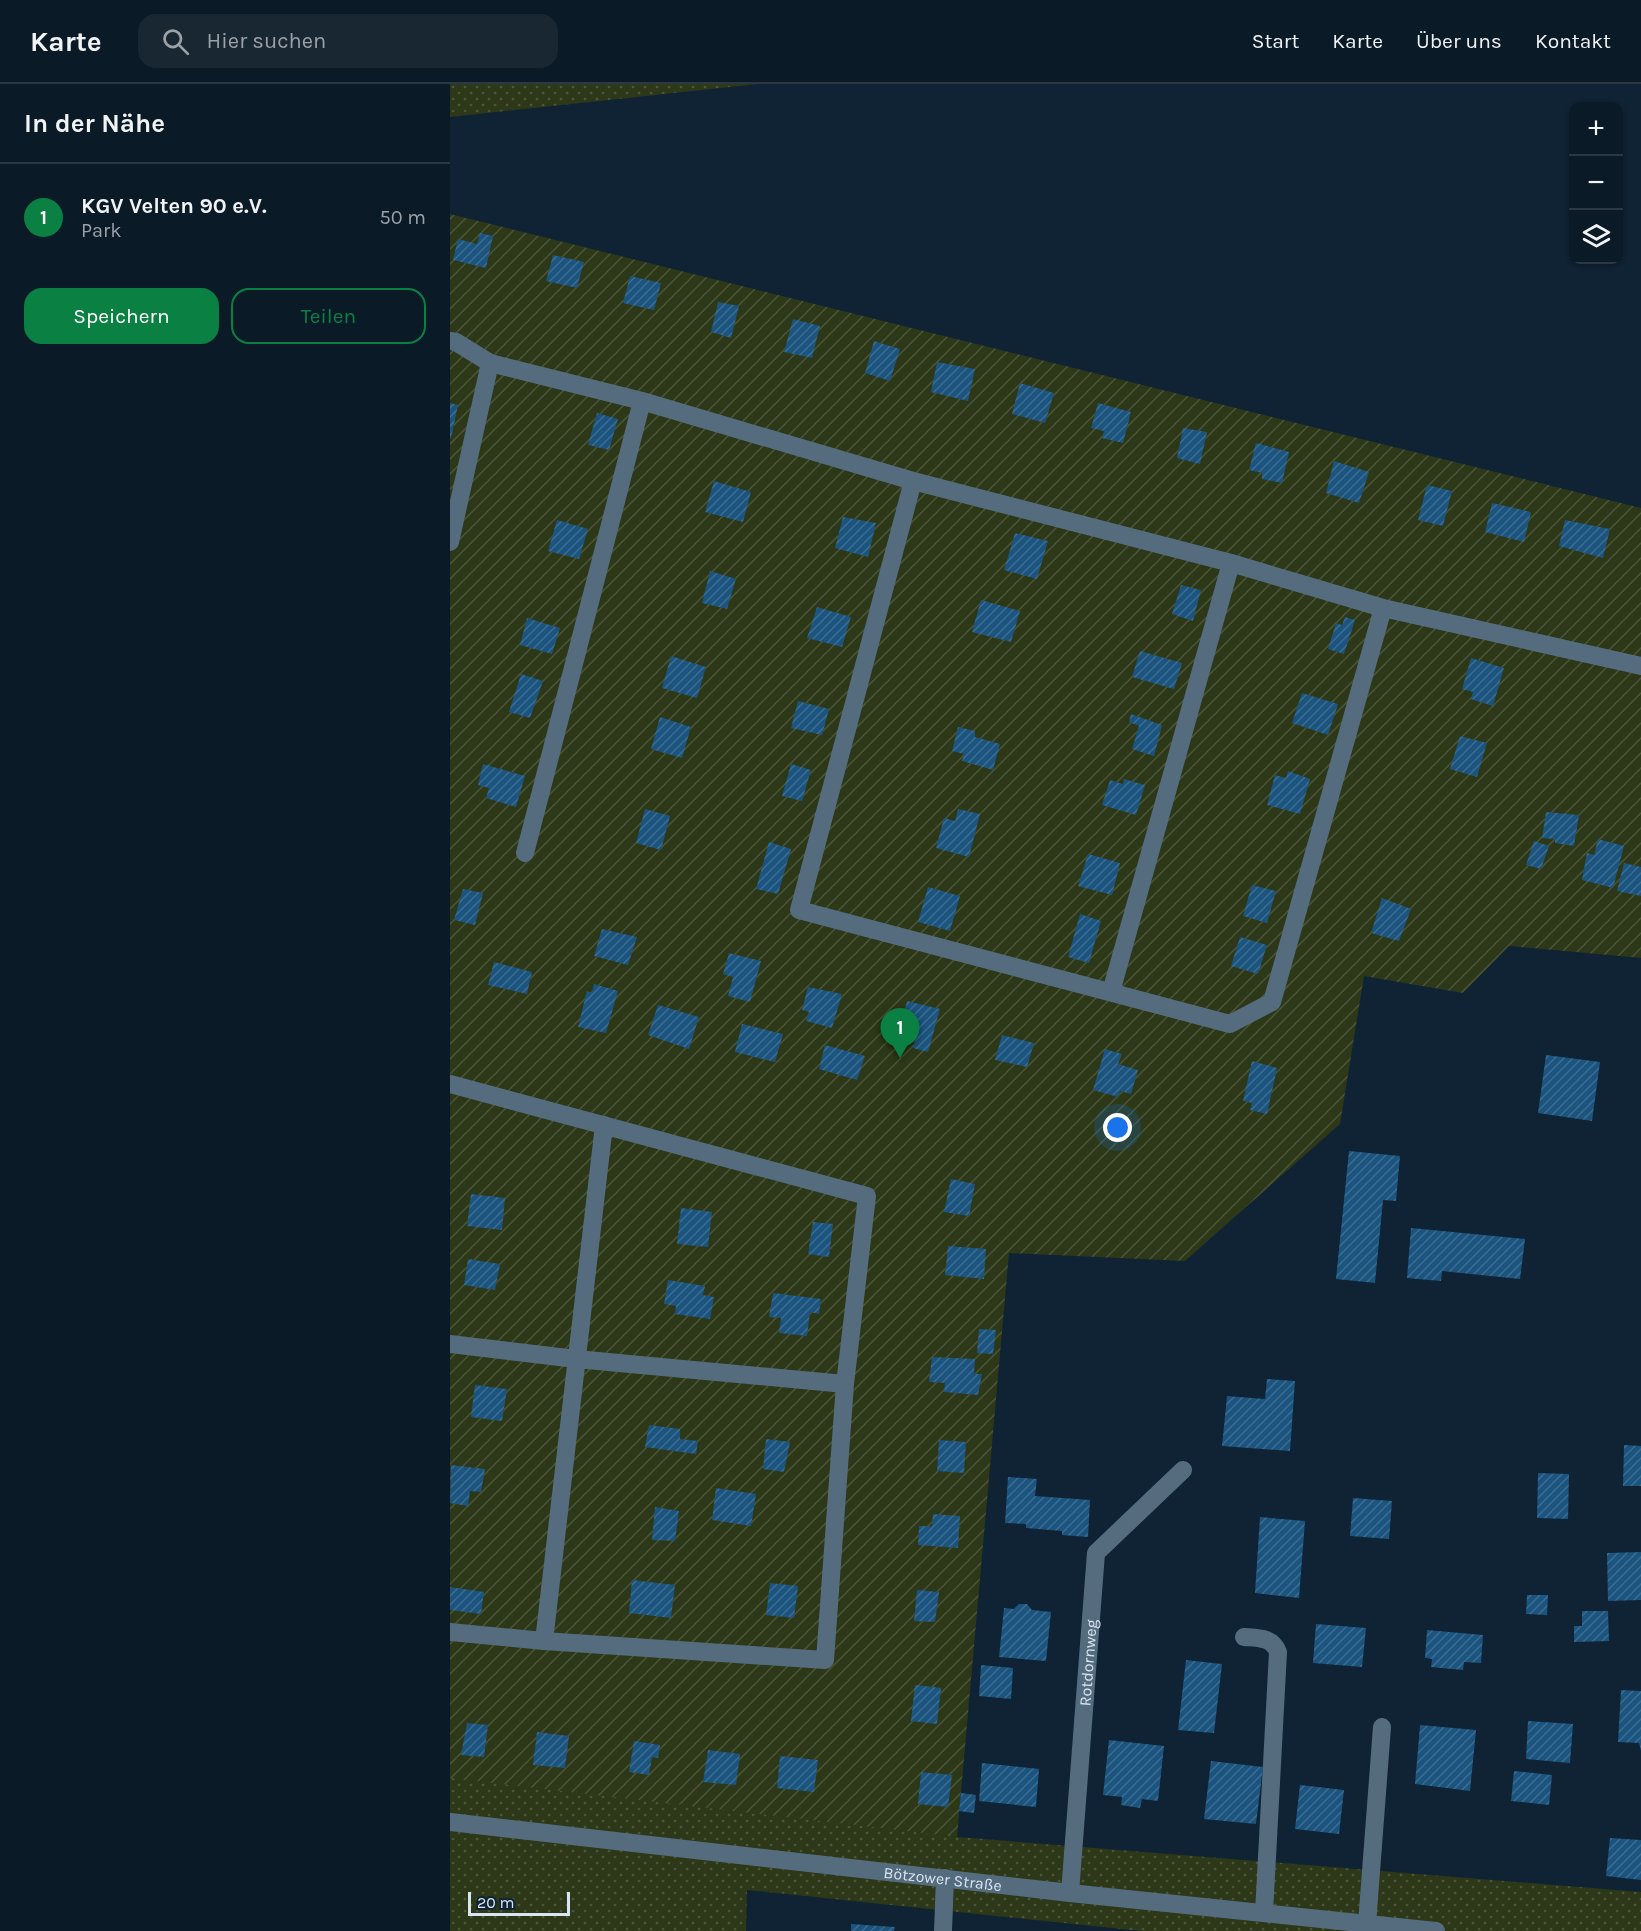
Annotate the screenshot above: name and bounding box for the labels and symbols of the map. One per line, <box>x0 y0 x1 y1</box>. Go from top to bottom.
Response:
pin: 1 <box>880 1008 920 1058</box>
your location <box>1103 1113 1132 1142</box>
street label: Rotdornweg <box>1075 1619 1100 1707</box>
street label: Bötzower Straße <box>883 1862 1003 1895</box>
scale bar <box>468 1889 570 1916</box>

